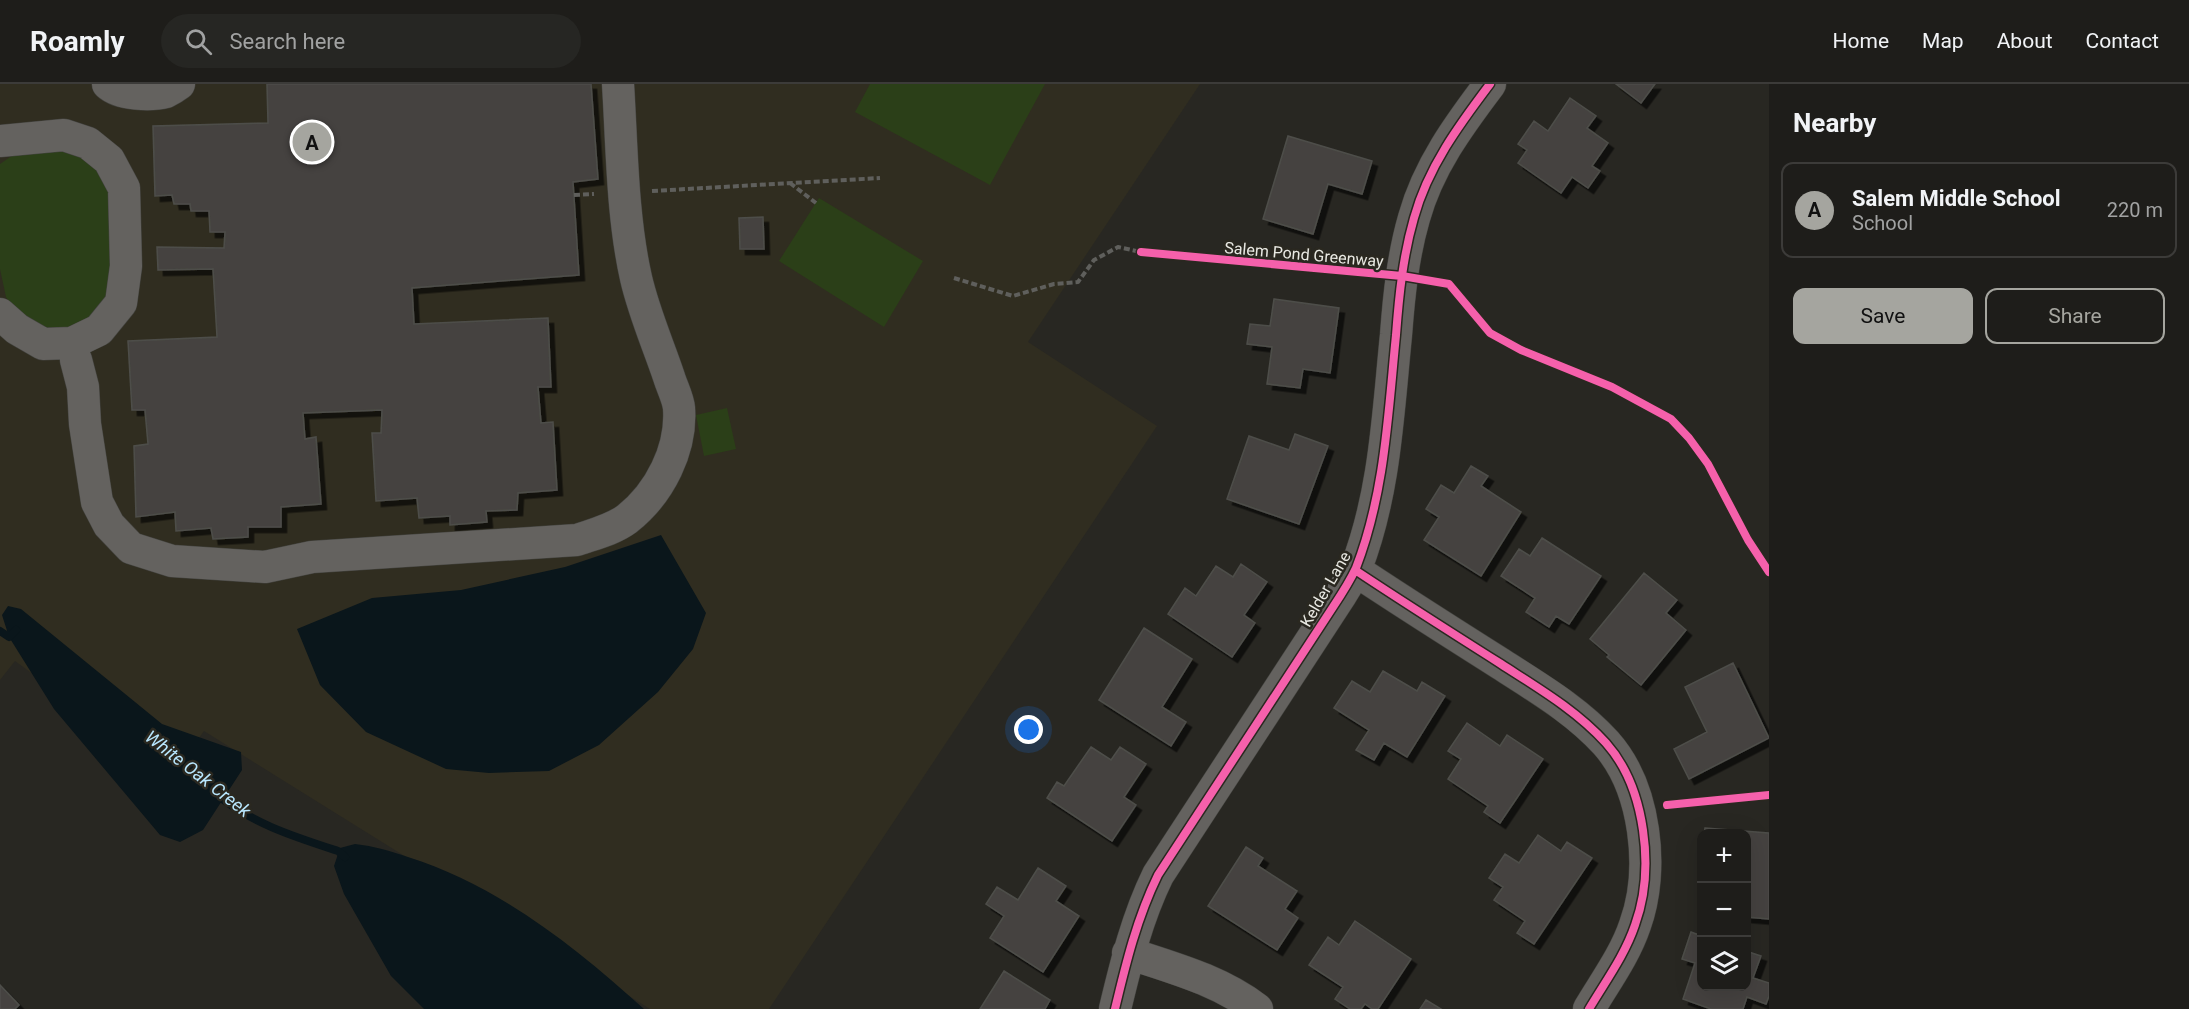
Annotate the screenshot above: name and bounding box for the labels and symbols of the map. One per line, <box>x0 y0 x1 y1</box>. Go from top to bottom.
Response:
pin: A <box>292 120 332 164</box>
street label: Salem Pond Greenway <box>1224 238 1385 271</box>
street label: Kelder Lane <box>1296 548 1355 630</box>
your location <box>1014 715 1043 744</box>
water label: White Oak Creek <box>141 726 256 822</box>

